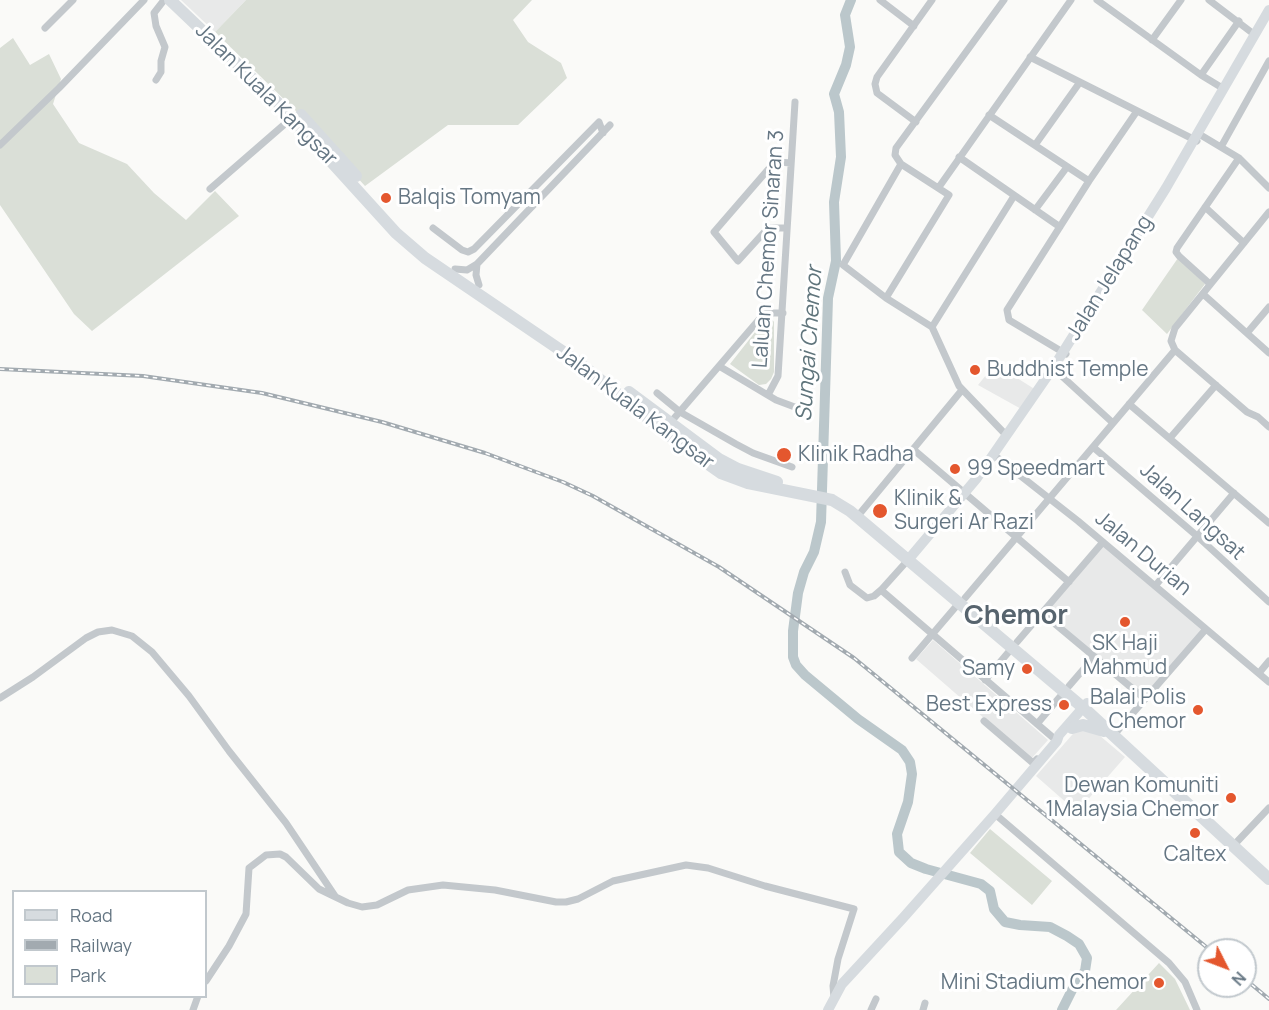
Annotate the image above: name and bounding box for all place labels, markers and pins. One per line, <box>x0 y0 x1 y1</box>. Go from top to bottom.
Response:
place label: Balqis Tomyam <box>398 185 541 211</box>
marker: Balqis Tomyam <box>379 191 393 205</box>
place label: Buddhist Temple <box>987 357 1148 383</box>
marker: Buddhist Temple <box>968 363 982 377</box>
place label: Klinik Radha <box>798 442 914 468</box>
marker: Klinik Radha <box>775 446 793 464</box>
place label: 99 Speedmart <box>967 456 1105 482</box>
marker: 99 Speedmart <box>948 462 962 476</box>
place label: Klinik & Surgeri Ar Razi <box>894 486 1034 536</box>
marker: Klinik & Surgeri Ar Razi <box>871 502 889 520</box>
marker: SK Haji Mahmud <box>1118 615 1132 629</box>
place label: SK Haji Mahmud <box>1083 631 1167 681</box>
place label: Samy <box>962 656 1015 682</box>
marker: Samy <box>1020 662 1034 676</box>
place label: Balai Polis Chemor <box>1090 685 1186 735</box>
place label: Best Express <box>926 692 1052 718</box>
marker: Best Express <box>1057 698 1071 712</box>
marker: Balai Polis Chemor <box>1191 703 1205 717</box>
place label: Dewan Komuniti 1Malaysia Chemor <box>1045 773 1219 823</box>
marker: Dewan Komuniti 1Malaysia Chemor <box>1224 791 1238 805</box>
marker: Caltex <box>1188 826 1202 840</box>
place label: Caltex <box>1164 842 1226 868</box>
place label: Mini Stadium Chemor <box>941 970 1147 996</box>
marker: Mini Stadium Chemor <box>1152 976 1166 990</box>

